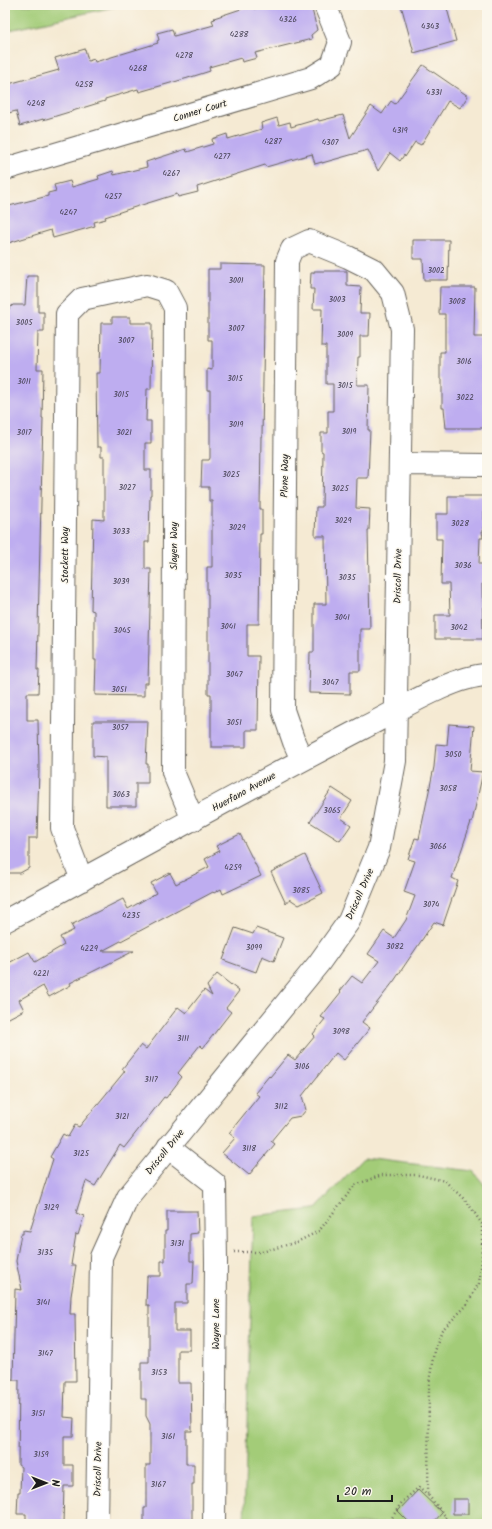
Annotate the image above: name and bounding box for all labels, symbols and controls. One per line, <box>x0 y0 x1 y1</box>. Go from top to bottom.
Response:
house number: 4326 <box>279 13 297 26</box>
house number: 4343 <box>421 20 439 33</box>
house number: 4288 <box>230 28 249 41</box>
house number: 4278 <box>175 49 193 62</box>
house number: 4268 <box>129 62 147 75</box>
house number: 4258 <box>75 78 93 91</box>
house number: 4331 <box>426 86 443 99</box>
street label: Conner Court <box>171 95 229 127</box>
house number: 4248 <box>27 97 45 110</box>
house number: 4319 <box>392 124 408 137</box>
house number: 4287 <box>264 135 282 148</box>
house number: 4307 <box>322 136 339 149</box>
house number: 4277 <box>214 150 231 163</box>
house number: 4267 <box>162 167 180 180</box>
house number: 4257 <box>104 190 122 203</box>
house number: 4247 <box>59 206 77 219</box>
house number: 3002 <box>427 264 445 277</box>
house number: 3001 <box>228 274 244 287</box>
house number: 3003 <box>328 293 346 306</box>
house number: 3008 <box>448 295 466 308</box>
house number: 3005 <box>16 316 33 329</box>
house number: 3007 <box>228 322 244 335</box>
house number: 3009 <box>337 328 353 341</box>
house number: 3007 <box>118 334 134 347</box>
house number: 3016 <box>456 355 472 368</box>
house number: 3015 <box>227 372 243 385</box>
house number: 3011 <box>17 375 31 388</box>
house number: 3015 <box>337 379 353 392</box>
house number: 3015 <box>113 388 129 401</box>
house number: 3022 <box>456 391 474 404</box>
house number: 3019 <box>229 418 244 431</box>
house number: 3019 <box>342 425 357 438</box>
house number: 3017 <box>17 426 32 439</box>
house number: 3021 <box>116 426 132 439</box>
street label: Plone Way <box>277 454 293 498</box>
house number: 3025 <box>222 468 240 481</box>
house number: 3027 <box>119 481 136 494</box>
house number: 3025 <box>331 482 349 495</box>
house number: 3029 <box>334 514 352 527</box>
house number: 3028 <box>451 517 469 530</box>
house number: 3029 <box>228 521 246 534</box>
street label: Slayen Way <box>166 522 182 570</box>
house number: 3033 <box>112 525 130 538</box>
street label: Stockett Way <box>57 527 73 583</box>
street label: Driscoll Drive <box>390 548 406 604</box>
house number: 3036 <box>454 559 472 572</box>
house number: 3035 <box>224 569 242 582</box>
house number: 3035 <box>338 571 356 584</box>
house number: 3039 <box>112 575 130 588</box>
house number: 3041 <box>334 611 350 624</box>
house number: 3041 <box>220 620 236 633</box>
house number: 3042 <box>450 621 468 634</box>
house number: 3045 <box>113 624 131 637</box>
house number: 3047 <box>226 668 243 681</box>
house number: 3047 <box>322 676 339 689</box>
house number: 3051 <box>111 683 127 696</box>
house number: 3051 <box>226 716 242 729</box>
house number: 3057 <box>112 721 129 734</box>
house number: 3050 <box>445 748 461 761</box>
street label: Huerfano Avenue <box>209 768 279 816</box>
house number: 3058 <box>439 782 457 795</box>
house number: 3063 <box>112 788 130 801</box>
house number: 3065 <box>323 804 341 817</box>
house number: 3066 <box>429 840 447 853</box>
house number: 4259 <box>224 861 242 874</box>
street label: Driscoll Drive <box>341 865 379 922</box>
house number: 3085 <box>292 884 311 897</box>
house number: 3074 <box>423 898 440 911</box>
house number: 4235 <box>122 909 141 922</box>
house number: 3082 <box>386 940 404 953</box>
house number: 3099 <box>246 941 262 954</box>
house number: 4229 <box>80 942 98 955</box>
house number: 4221 <box>33 967 50 980</box>
house number: 3098 <box>332 1025 350 1038</box>
house number: 3111 <box>177 1032 190 1045</box>
house number: 3106 <box>294 1060 310 1073</box>
house number: 3117 <box>144 1073 158 1086</box>
house number: 3112 <box>274 1100 288 1113</box>
house number: 3121 <box>115 1110 130 1123</box>
street label: Driscoll Drive <box>141 1125 189 1178</box>
house number: 3118 <box>242 1142 256 1155</box>
house number: 3125 <box>73 1147 90 1160</box>
house number: 3129 <box>43 1201 59 1214</box>
house number: 3131 <box>170 1237 185 1250</box>
house number: 3135 <box>37 1246 54 1259</box>
house number: 3141 <box>36 1296 50 1309</box>
street label: Wayne Lane <box>208 1298 224 1350</box>
house number: 3147 <box>37 1347 53 1360</box>
house number: 3153 <box>151 1366 167 1379</box>
house number: 3151 <box>31 1407 45 1420</box>
house number: 3161 <box>161 1430 176 1443</box>
street label: Driscoll Drive <box>90 1441 106 1497</box>
house number: 3159 <box>33 1448 49 1461</box>
north arrow <box>26 1463 66 1503</box>
scale bar <box>338 1477 392 1503</box>
house number: 3167 <box>150 1478 166 1491</box>
text: N <box>46 1480 64 1487</box>
text: 20 m <box>344 1482 372 1501</box>

